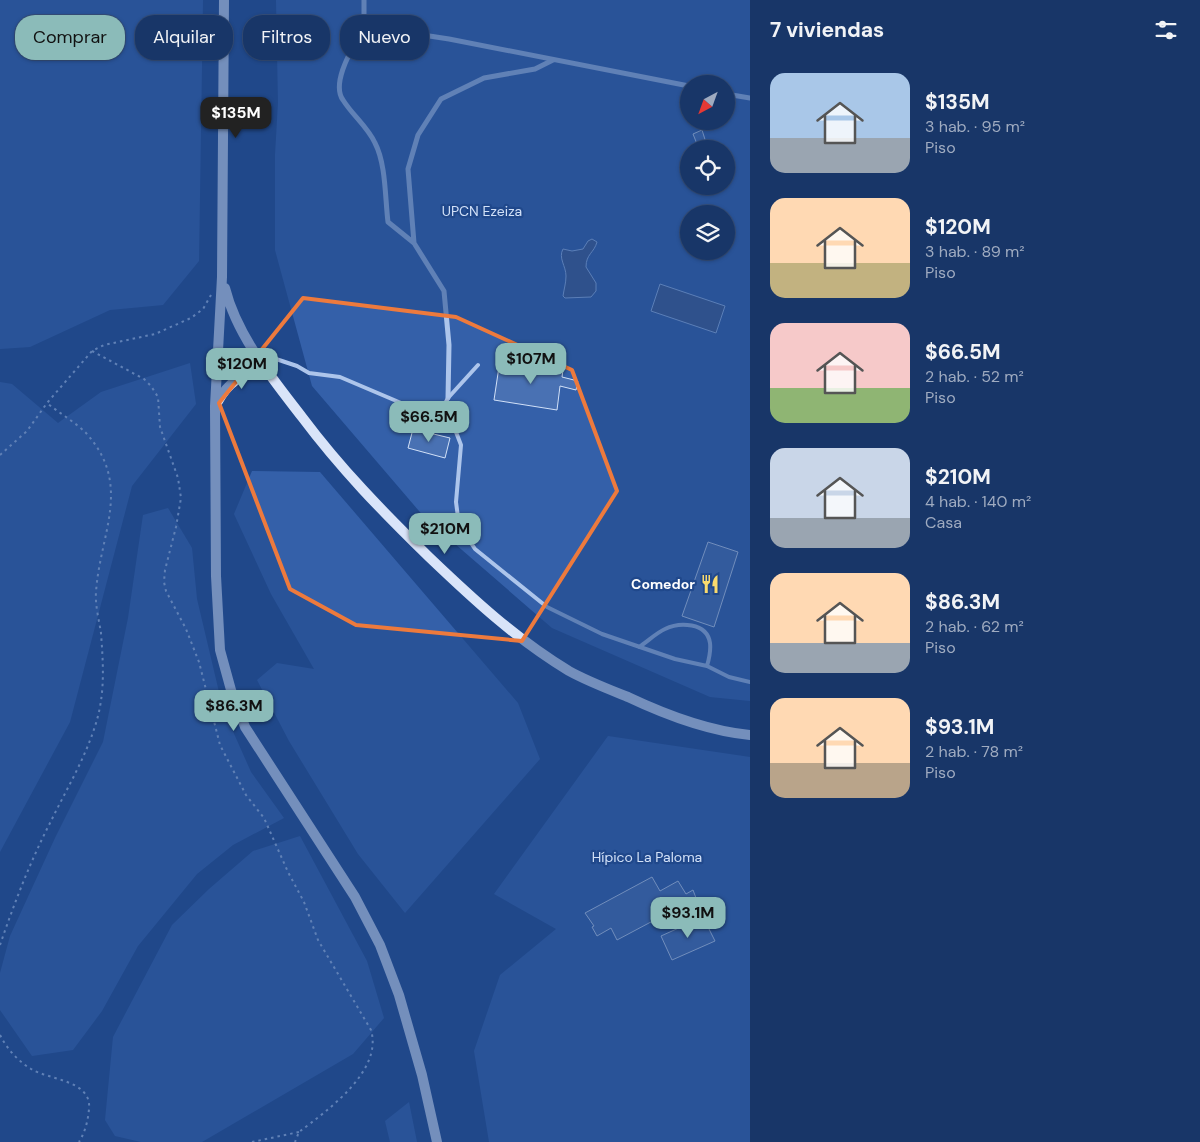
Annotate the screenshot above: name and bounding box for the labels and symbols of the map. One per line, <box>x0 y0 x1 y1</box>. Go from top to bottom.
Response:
north arrow <box>680 75 735 130</box>
pin: $135M <box>201 96 271 139</box>
park label: UPCN Ezeiza <box>442 202 522 220</box>
pin: $107M <box>496 342 566 385</box>
pin: $120M <box>207 348 277 390</box>
pin: $66.5M <box>388 400 470 443</box>
pin: $210M <box>410 512 480 555</box>
restaurant icon: Comedor <box>699 573 721 595</box>
place label: Comedor <box>631 575 695 593</box>
pin: $86.3M <box>193 690 275 732</box>
park label: Hípico La Paloma <box>592 848 702 866</box>
pin: $93.1M <box>647 896 729 939</box>

